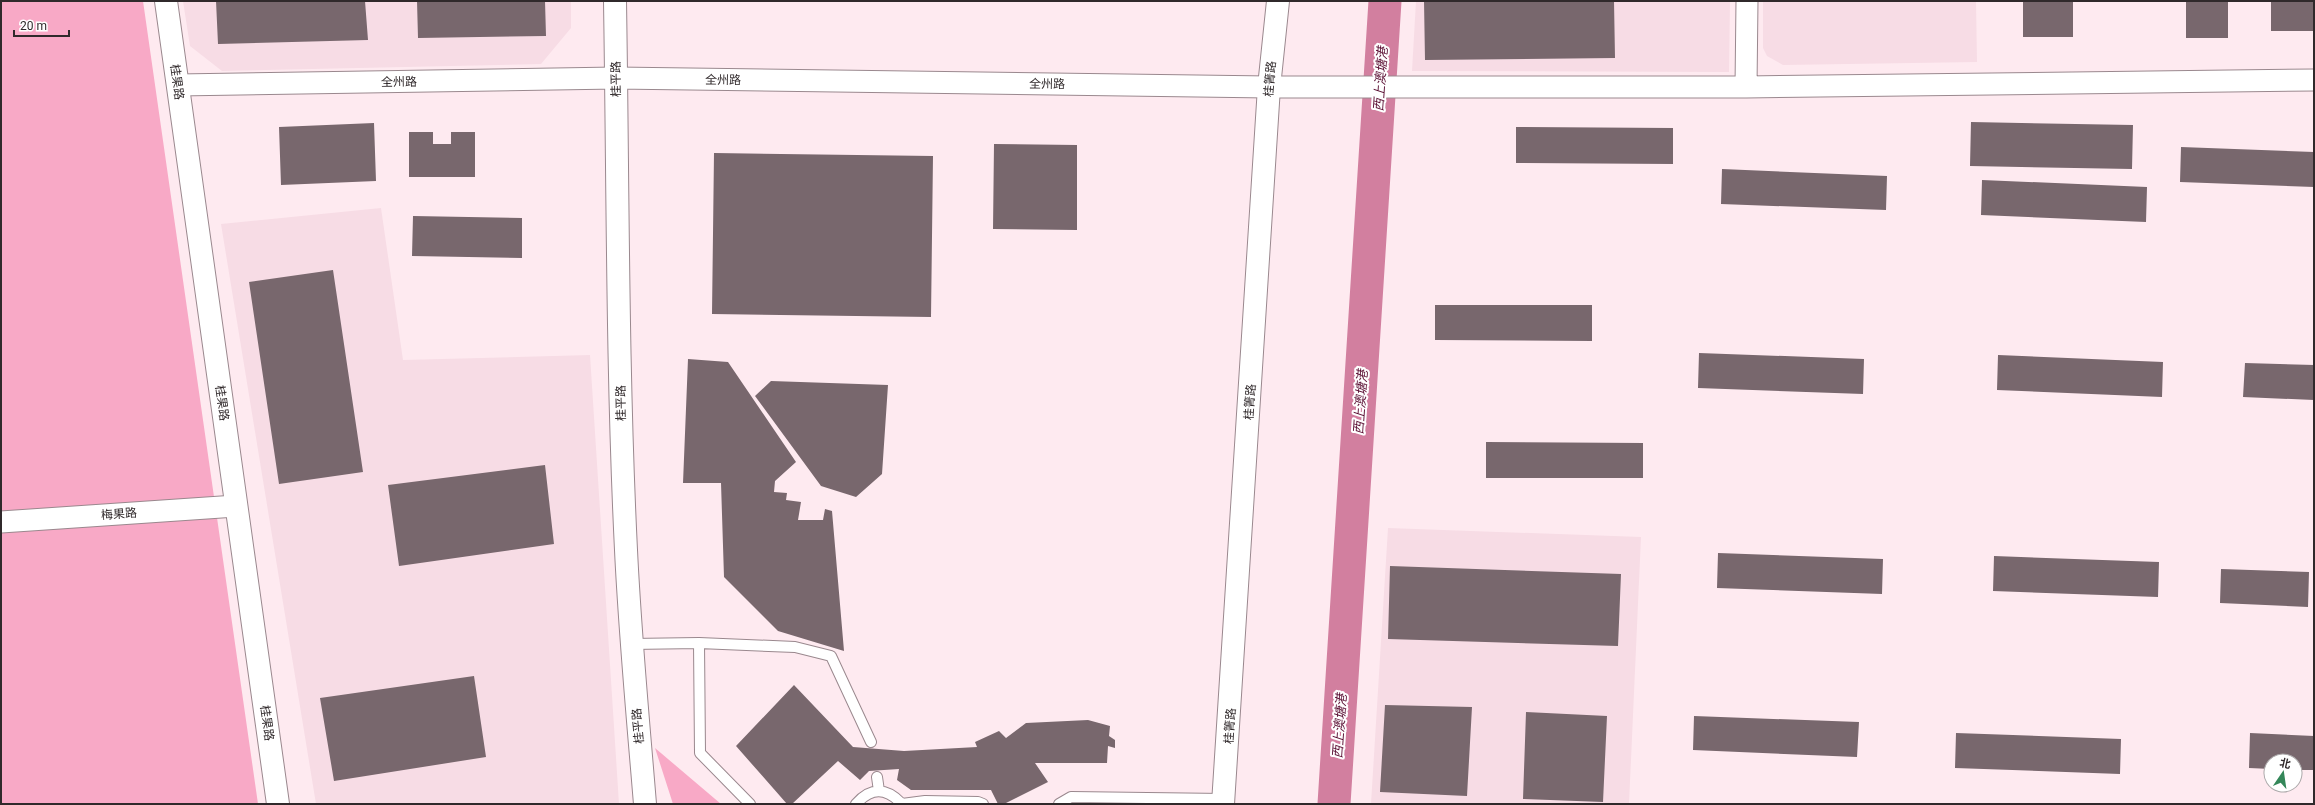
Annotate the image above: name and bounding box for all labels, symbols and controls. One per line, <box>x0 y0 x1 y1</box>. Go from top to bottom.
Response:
scale bar <box>14 12 69 38</box>
text: 20 m <box>20 19 47 33</box>
water label: 西上澳塘港 <box>1371 44 1390 112</box>
street label: 桂箐路 <box>1261 60 1279 98</box>
street label: 桂平路 <box>609 61 623 97</box>
street label: 桂果路 <box>168 63 186 101</box>
street label: 全州路 <box>705 73 741 87</box>
street label: 全州路 <box>381 75 417 89</box>
street label: 全州路 <box>1029 77 1065 91</box>
water label: 西上澳塘港 <box>1351 367 1370 435</box>
street label: 桂果路 <box>213 384 231 422</box>
street label: 桂箐路 <box>1242 384 1258 420</box>
street label: 桂平路 <box>614 385 628 421</box>
street label: 梅果路 <box>101 506 137 522</box>
water label: 西上澳塘港 <box>1330 691 1349 759</box>
street label: 桂果路 <box>258 704 276 742</box>
street label: 桂平路 <box>629 707 647 745</box>
street label: 桂箐路 <box>1222 708 1238 744</box>
north arrow <box>2263 753 2303 793</box>
text: 北 <box>2278 756 2292 771</box>

